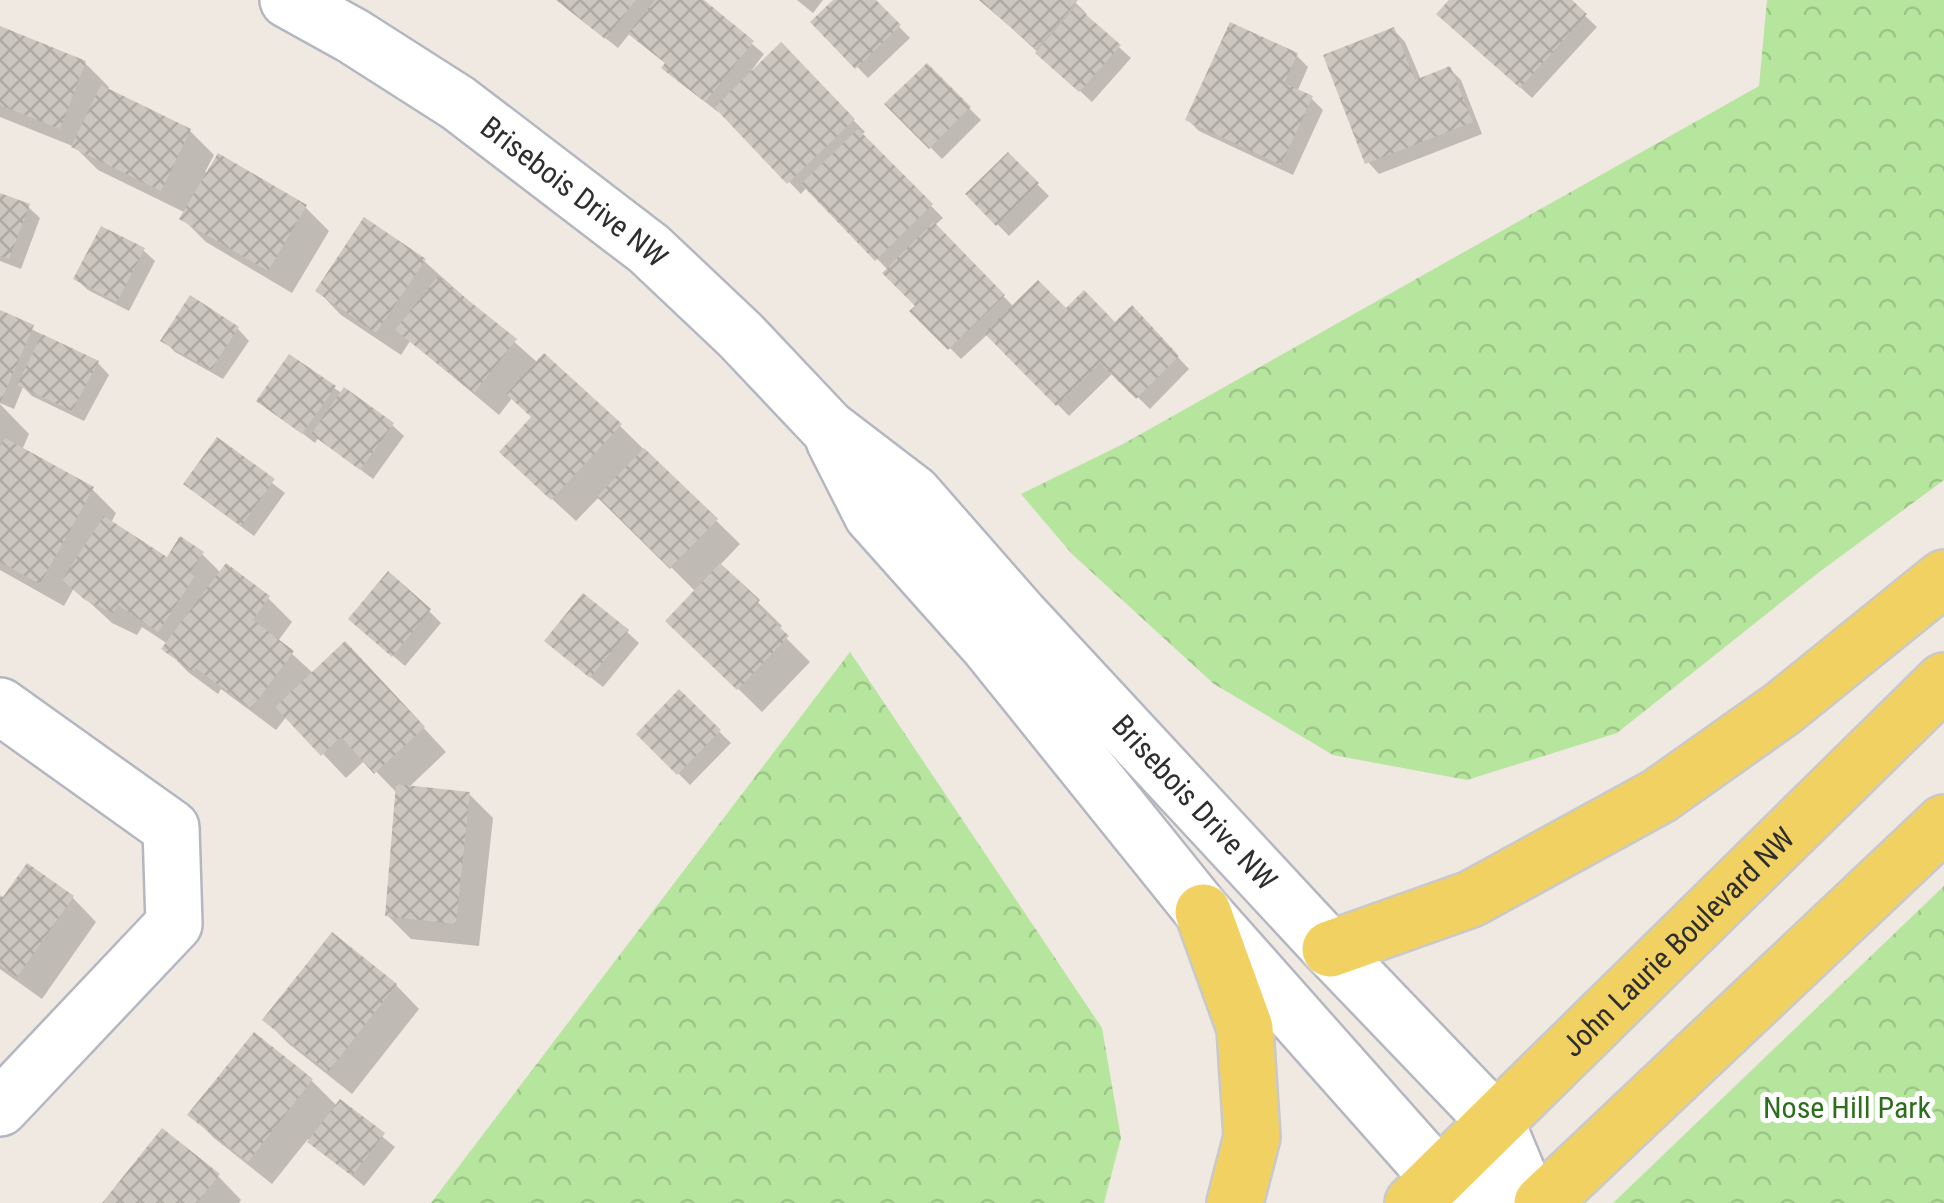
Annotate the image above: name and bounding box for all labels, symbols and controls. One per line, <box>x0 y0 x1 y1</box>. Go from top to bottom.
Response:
street label: Brisebois Drive NW <box>474 109 675 274</box>
street label: Brisebois Drive NW <box>1105 708 1284 897</box>
street label: John Laurie Boulevard NW <box>1555 820 1801 1064</box>
park label: Nose Hill Park <box>1763 1090 1931 1125</box>

